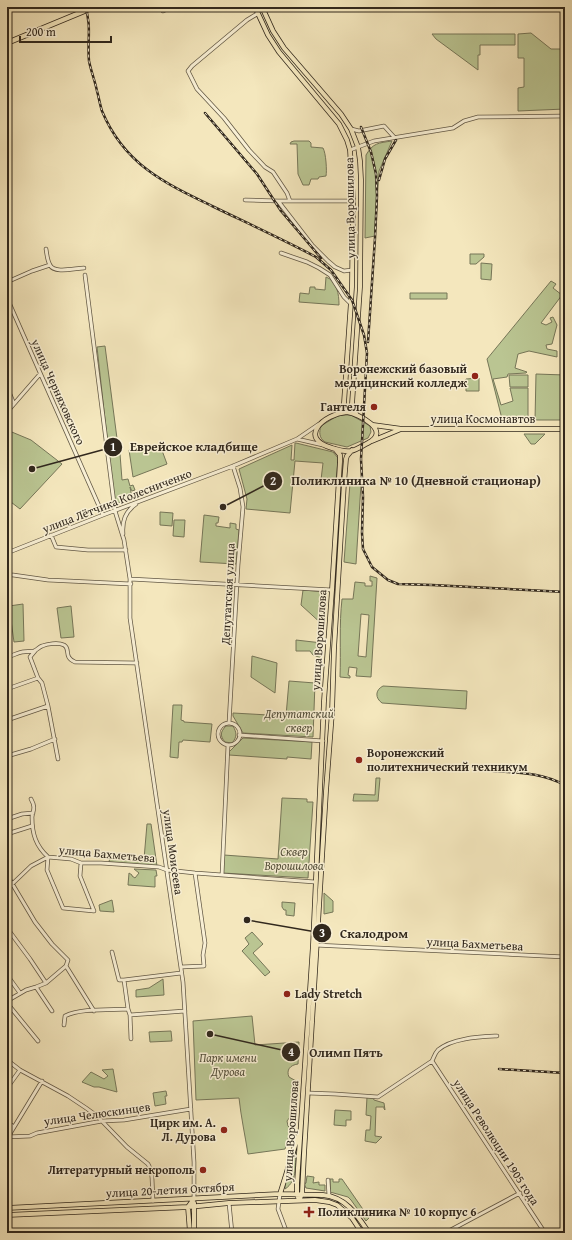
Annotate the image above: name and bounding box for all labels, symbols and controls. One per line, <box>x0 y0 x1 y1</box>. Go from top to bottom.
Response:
scale bar <box>20 18 111 44</box>
text: 200 m <box>26 23 56 40</box>
street label: улица Ворошилова <box>340 157 359 260</box>
street label: улица Черняховского <box>27 335 90 448</box>
place label: Воронежский базовый медицинский колледж <box>334 360 467 391</box>
marker: Воронежский базовый медицинский колледж <box>470 371 480 381</box>
place label: Гантеля <box>321 398 367 415</box>
marker: Гантеля <box>369 402 379 412</box>
street label: улица Космонавтов <box>430 410 536 427</box>
callout: Еврейское кладбище <box>103 434 266 459</box>
text: Еврейское кладбище <box>130 437 258 456</box>
text: 1 <box>110 438 116 455</box>
street label: улица Лётчика Колесниченко <box>39 464 194 537</box>
callout: Поликлиника № 10 (Дневной стационар) <box>263 468 549 493</box>
text: Поликлиника № 10 (Дневной стационар) <box>291 471 541 490</box>
text: 2 <box>270 472 276 489</box>
street label: Депутатская улица <box>216 542 239 646</box>
street label: улица Ворошилова <box>306 589 331 692</box>
park label: Депутатский сквер <box>263 705 334 736</box>
place label: Воронежский политехнический техникум <box>367 744 527 775</box>
marker: Воронежский политехнический техникум <box>354 755 364 765</box>
street label: улица Моисеева <box>159 807 188 896</box>
street label: улица Бахметьева <box>57 841 156 866</box>
park label: Сквер Ворошилова <box>263 843 324 874</box>
callout: Скалодром <box>312 921 416 946</box>
text: 3 <box>319 924 325 941</box>
text: Скалодром <box>340 924 408 943</box>
street label: улица Бахметьева <box>425 932 524 955</box>
place label: Lady Stretch <box>295 985 362 1002</box>
marker: Lady Stretch <box>282 989 292 999</box>
callout: Олимп Пять <box>281 1040 390 1065</box>
text: 4 <box>288 1043 294 1060</box>
text: Олимп Пять <box>309 1043 383 1062</box>
park label: Парк имени Дурова <box>199 1049 257 1080</box>
street label: улица Революции 1905 года <box>449 1074 544 1208</box>
street label: улица Ворошилова <box>278 1080 303 1183</box>
street label: улица Челюскинцев <box>42 1098 151 1130</box>
place label: Цирк им. А. Л. Дурова <box>150 1114 217 1145</box>
marker: Цирк им. А. Л. Дурова <box>219 1125 229 1135</box>
place label: Литературный некрополь <box>48 1161 195 1178</box>
marker: Литературный некрополь <box>198 1165 208 1175</box>
street label: улица 20-летия Октября <box>104 1178 235 1201</box>
place label: Поликлиника № 10 корпус 6 <box>318 1203 477 1220</box>
marker: Поликлиника № 10 корпус 6 <box>303 1206 315 1218</box>

